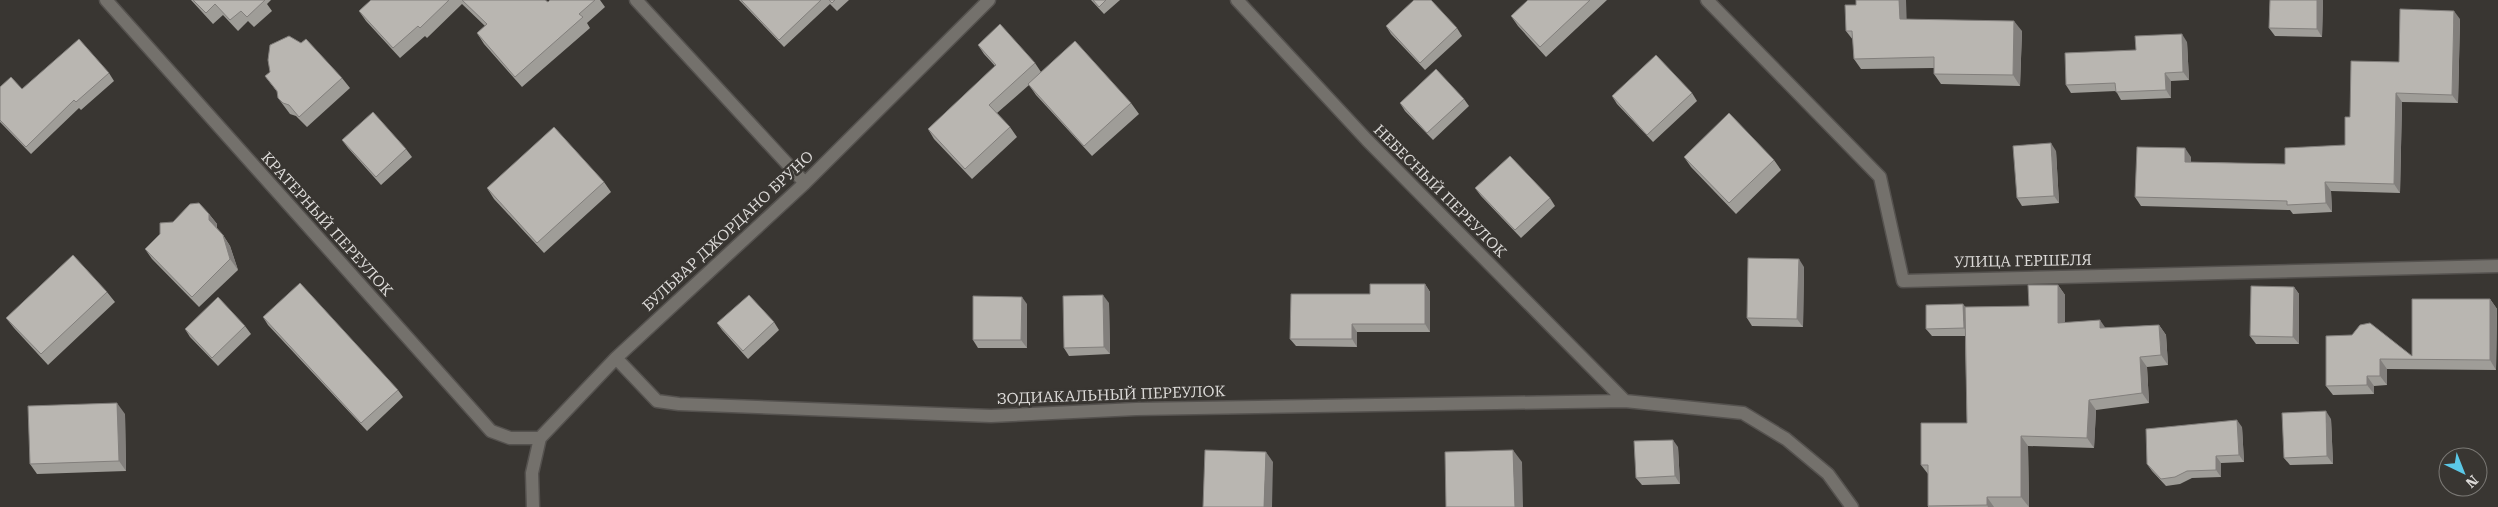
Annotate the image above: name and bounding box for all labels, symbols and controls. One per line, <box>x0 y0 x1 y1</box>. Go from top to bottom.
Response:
street label: НЕБЕСНЫЙ ПЕРЕУЛОК <box>1370 121 1510 261</box>
street label: БУЛЬВАР ДЖОРДАНО БРУНО <box>639 147 817 315</box>
street label: КРАТЕРНЫЙ ПЕРЕУЛОК <box>258 148 397 300</box>
street label: УЛИЦА ГЕРШЕЛЯ <box>1954 251 2092 271</box>
street label: ЗОДИАКАЛЬНЫЙ ПЕРЕУЛОК <box>996 382 1226 408</box>
north arrow <box>2438 447 2488 497</box>
text: N <box>2462 472 2481 491</box>

